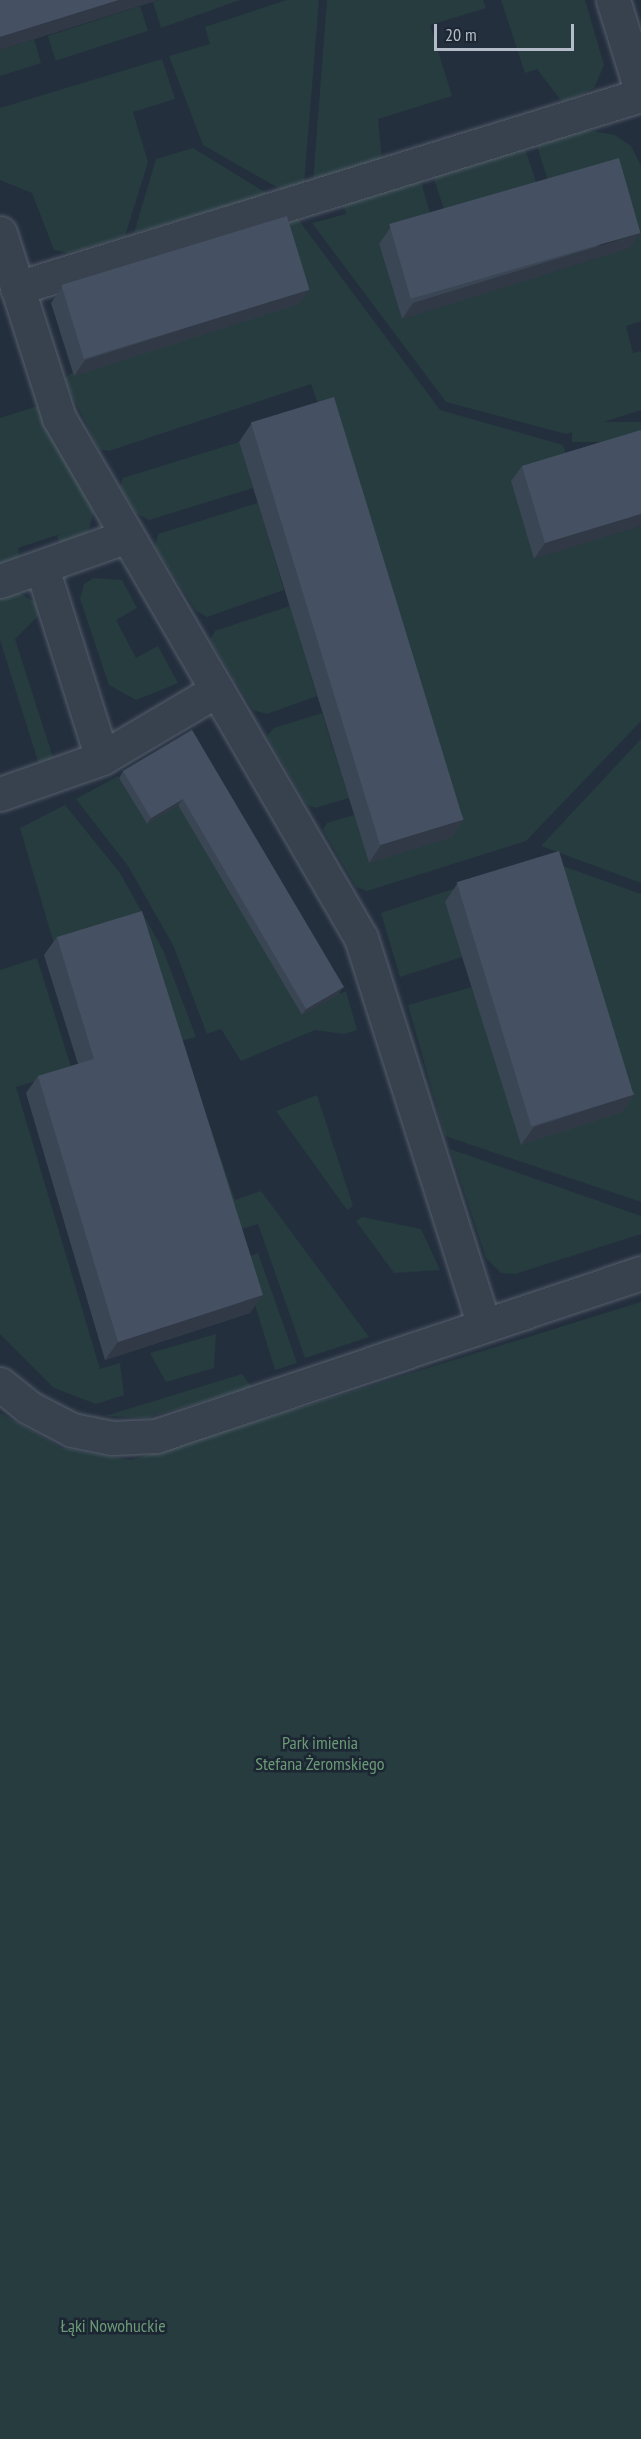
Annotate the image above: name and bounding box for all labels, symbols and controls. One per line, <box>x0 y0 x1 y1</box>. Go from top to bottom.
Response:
scale bar <box>437 12 576 50</box>
text: 20 m <box>445 23 477 46</box>
park label: Park imienia Stefana Żeromskiego <box>255 1733 385 1776</box>
park label: Łąki Nowohuckie <box>60 2315 166 2337</box>

